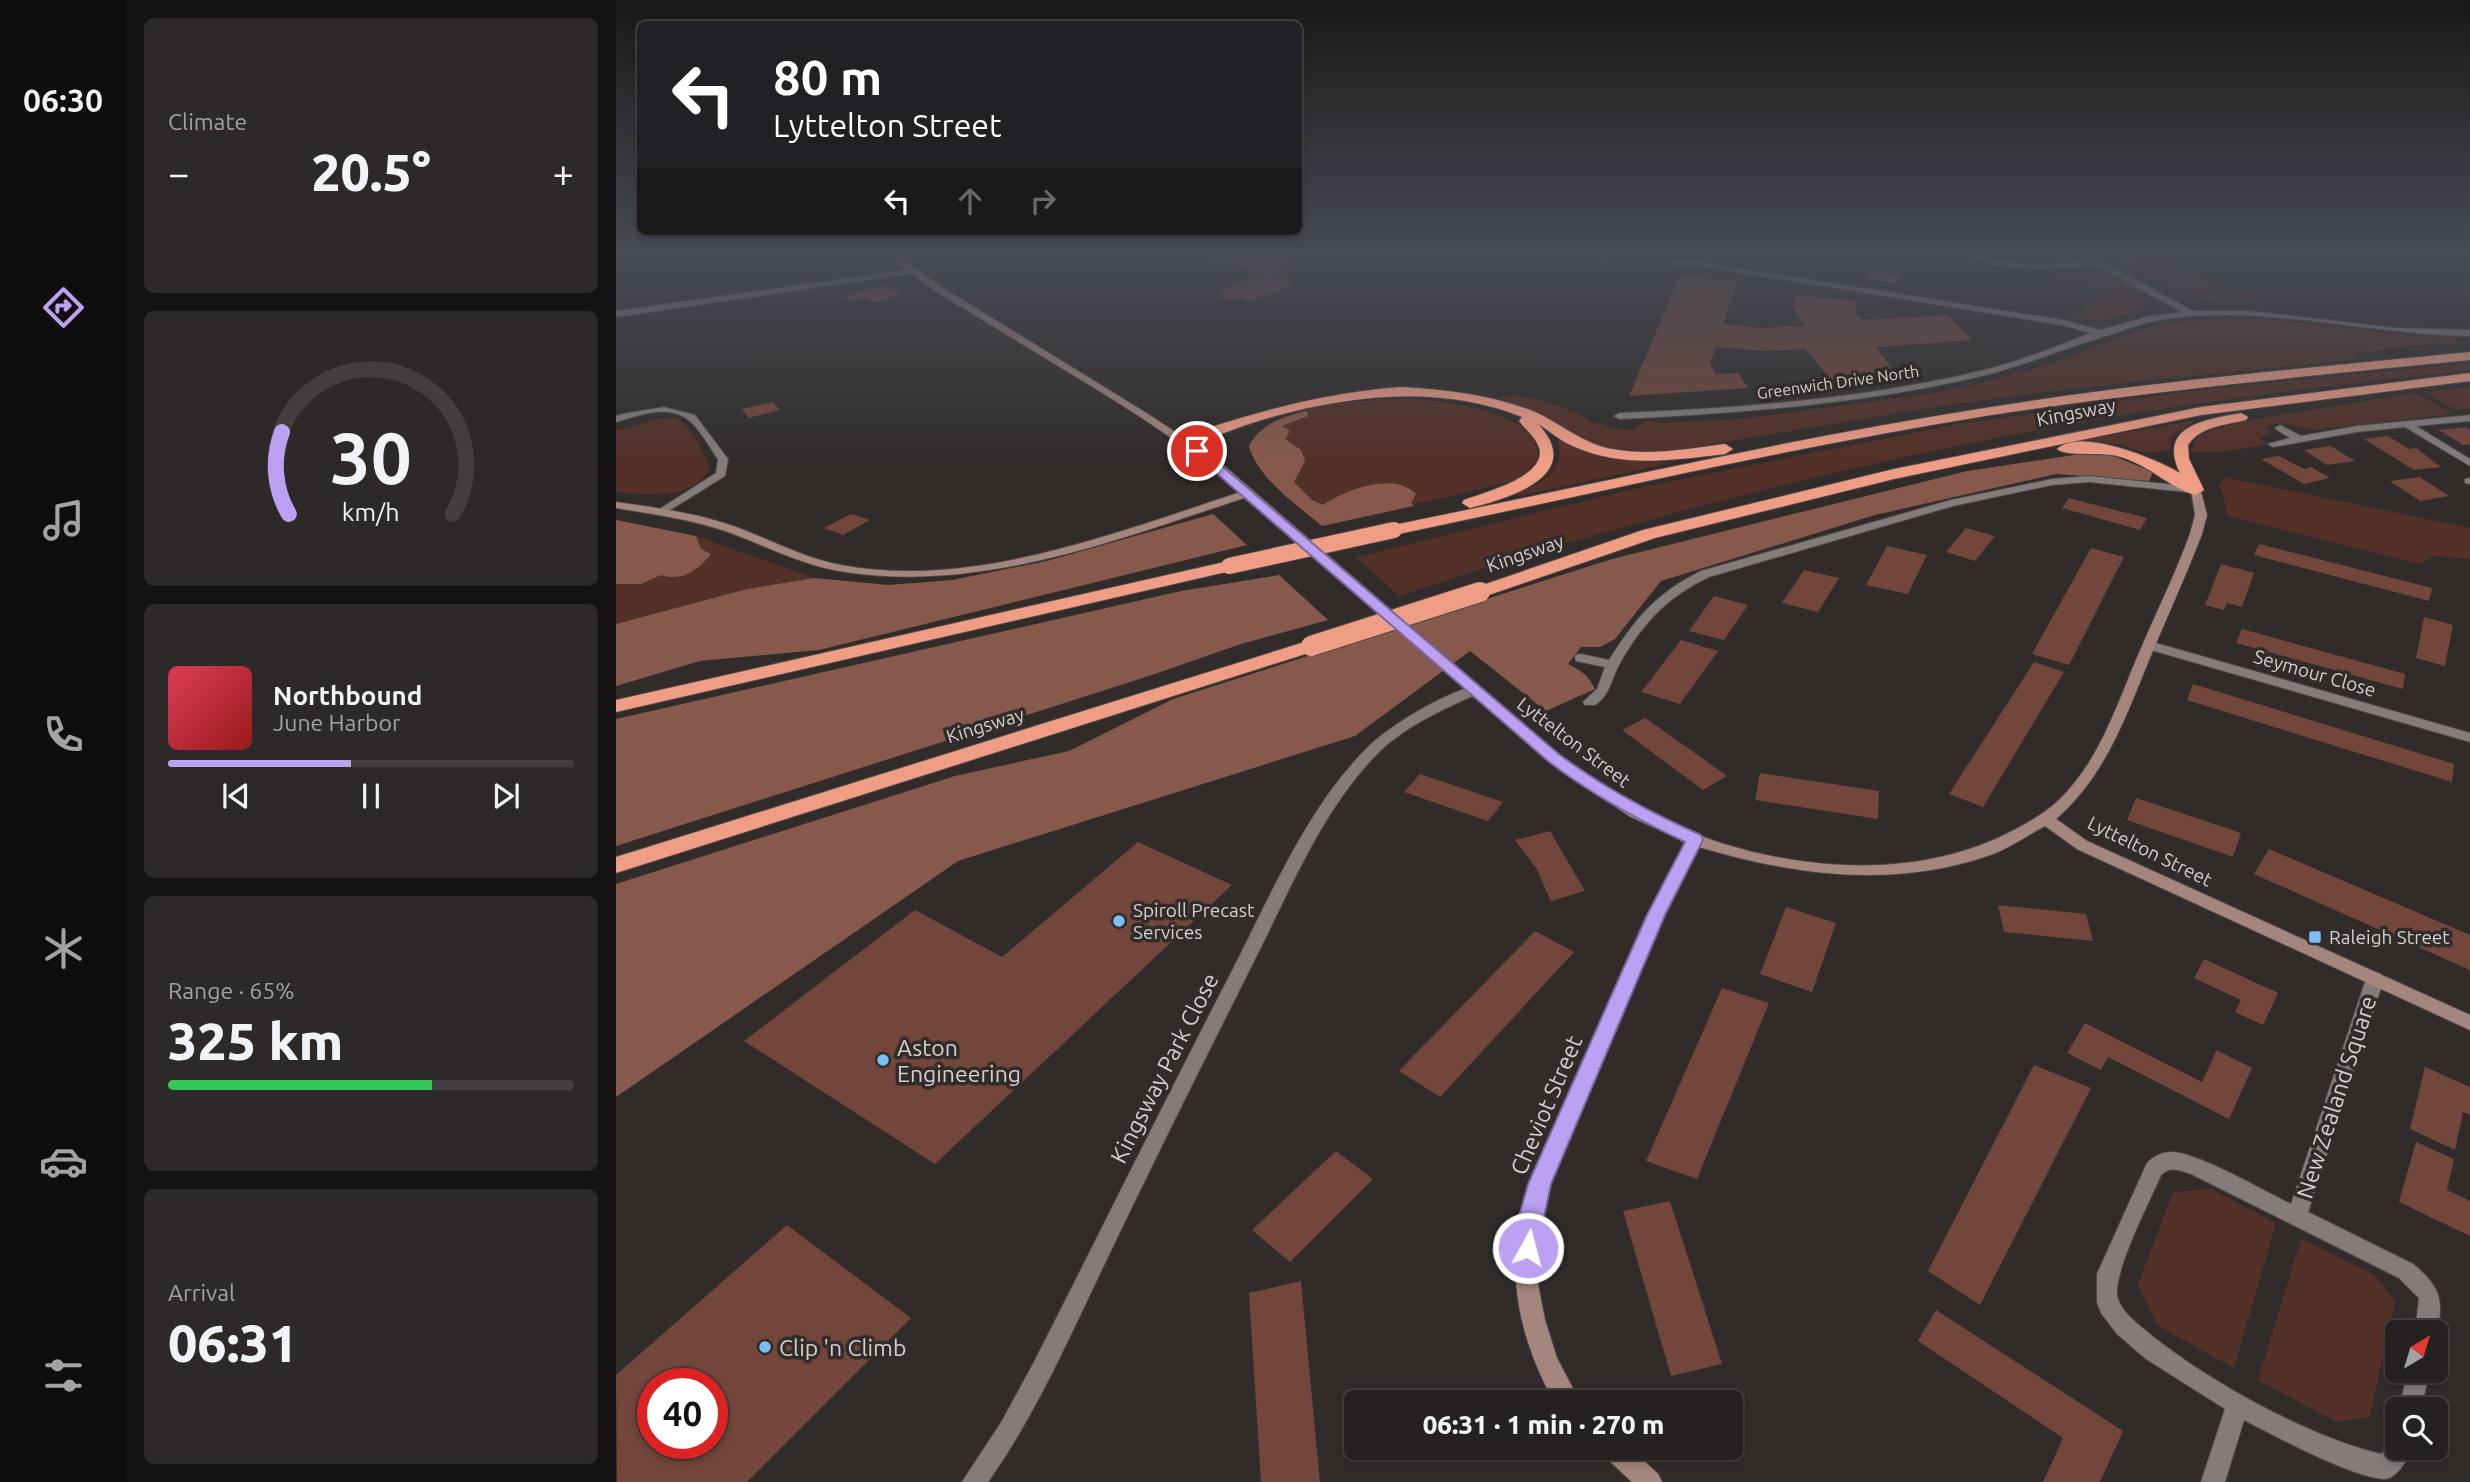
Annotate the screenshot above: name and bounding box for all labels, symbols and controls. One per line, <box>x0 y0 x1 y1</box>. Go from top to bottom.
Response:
icon: left <box>658 49 749 140</box>
text: 80 m <box>773 49 882 104</box>
text: 06:30 <box>23 82 103 118</box>
text: Lyttelton Street <box>773 107 1002 143</box>
text: Climate <box>168 109 247 134</box>
text: 20.5° <box>311 143 431 201</box>
text: − <box>168 152 189 194</box>
text: + <box>553 152 574 194</box>
icon: left <box>878 182 916 220</box>
icon: ahead <box>951 182 989 220</box>
icon: right <box>1024 182 1062 220</box>
icon: directions <box>39 283 88 332</box>
street label: Greenwich Drive North <box>1756 362 1920 402</box>
street label: Kingsway <box>2035 394 2117 430</box>
text: 30 <box>330 417 412 499</box>
pin <box>1167 421 1227 481</box>
icon: arrive <box>1178 432 1216 470</box>
icon: music <box>39 496 88 545</box>
text: km/h <box>342 498 400 526</box>
street label: Kingsway <box>1483 530 1567 576</box>
street label: Seymour Close <box>2251 645 2379 701</box>
text: Northbound <box>273 681 422 710</box>
street label: Lyttelton Street <box>1513 692 1635 792</box>
street label: Kingsway <box>943 703 1027 747</box>
icon: phone <box>39 710 88 759</box>
text: June Harbor <box>273 710 401 735</box>
icon: previous <box>217 777 255 815</box>
icon: pause <box>352 777 390 815</box>
icon: next <box>487 777 525 815</box>
street label: Lyttelton Street <box>2084 811 2216 891</box>
place label: Spiroll Precast Services <box>1133 899 1255 943</box>
marker: Spiroll Precast Services <box>1111 913 1127 929</box>
icon: climate <box>39 924 88 973</box>
place label: Raleigh Street <box>2329 926 2450 948</box>
marker: Raleigh Street <box>2307 929 2323 945</box>
street label: Kingsway Park Close <box>1105 969 1223 1167</box>
text: Range · 65% <box>168 978 295 1003</box>
street label: New Zealand Square <box>2291 993 2381 1201</box>
text: 325 km <box>168 1012 343 1070</box>
street label: Cheviot Street <box>1505 1032 1587 1178</box>
place label: Aston Engineering <box>897 1035 1021 1086</box>
marker: Aston Engineering <box>875 1052 891 1068</box>
icon: car <box>39 1137 88 1186</box>
position arrow <box>1491 1211 1565 1285</box>
text: Arrival <box>168 1280 235 1305</box>
text: 06:31 <box>168 1314 298 1372</box>
north arrow <box>2385 1320 2448 1382</box>
map controls <box>2385 1320 2448 1460</box>
place label: Clip 'n Climb <box>779 1335 906 1360</box>
marker: Clip 'n Climb <box>757 1339 773 1355</box>
icon: filters <box>39 1351 88 1400</box>
speed limit sign: 40 <box>637 1368 728 1459</box>
button: search <box>2385 1397 2448 1460</box>
text: 06:31 · 1 min · 270 m <box>1423 1410 1664 1439</box>

